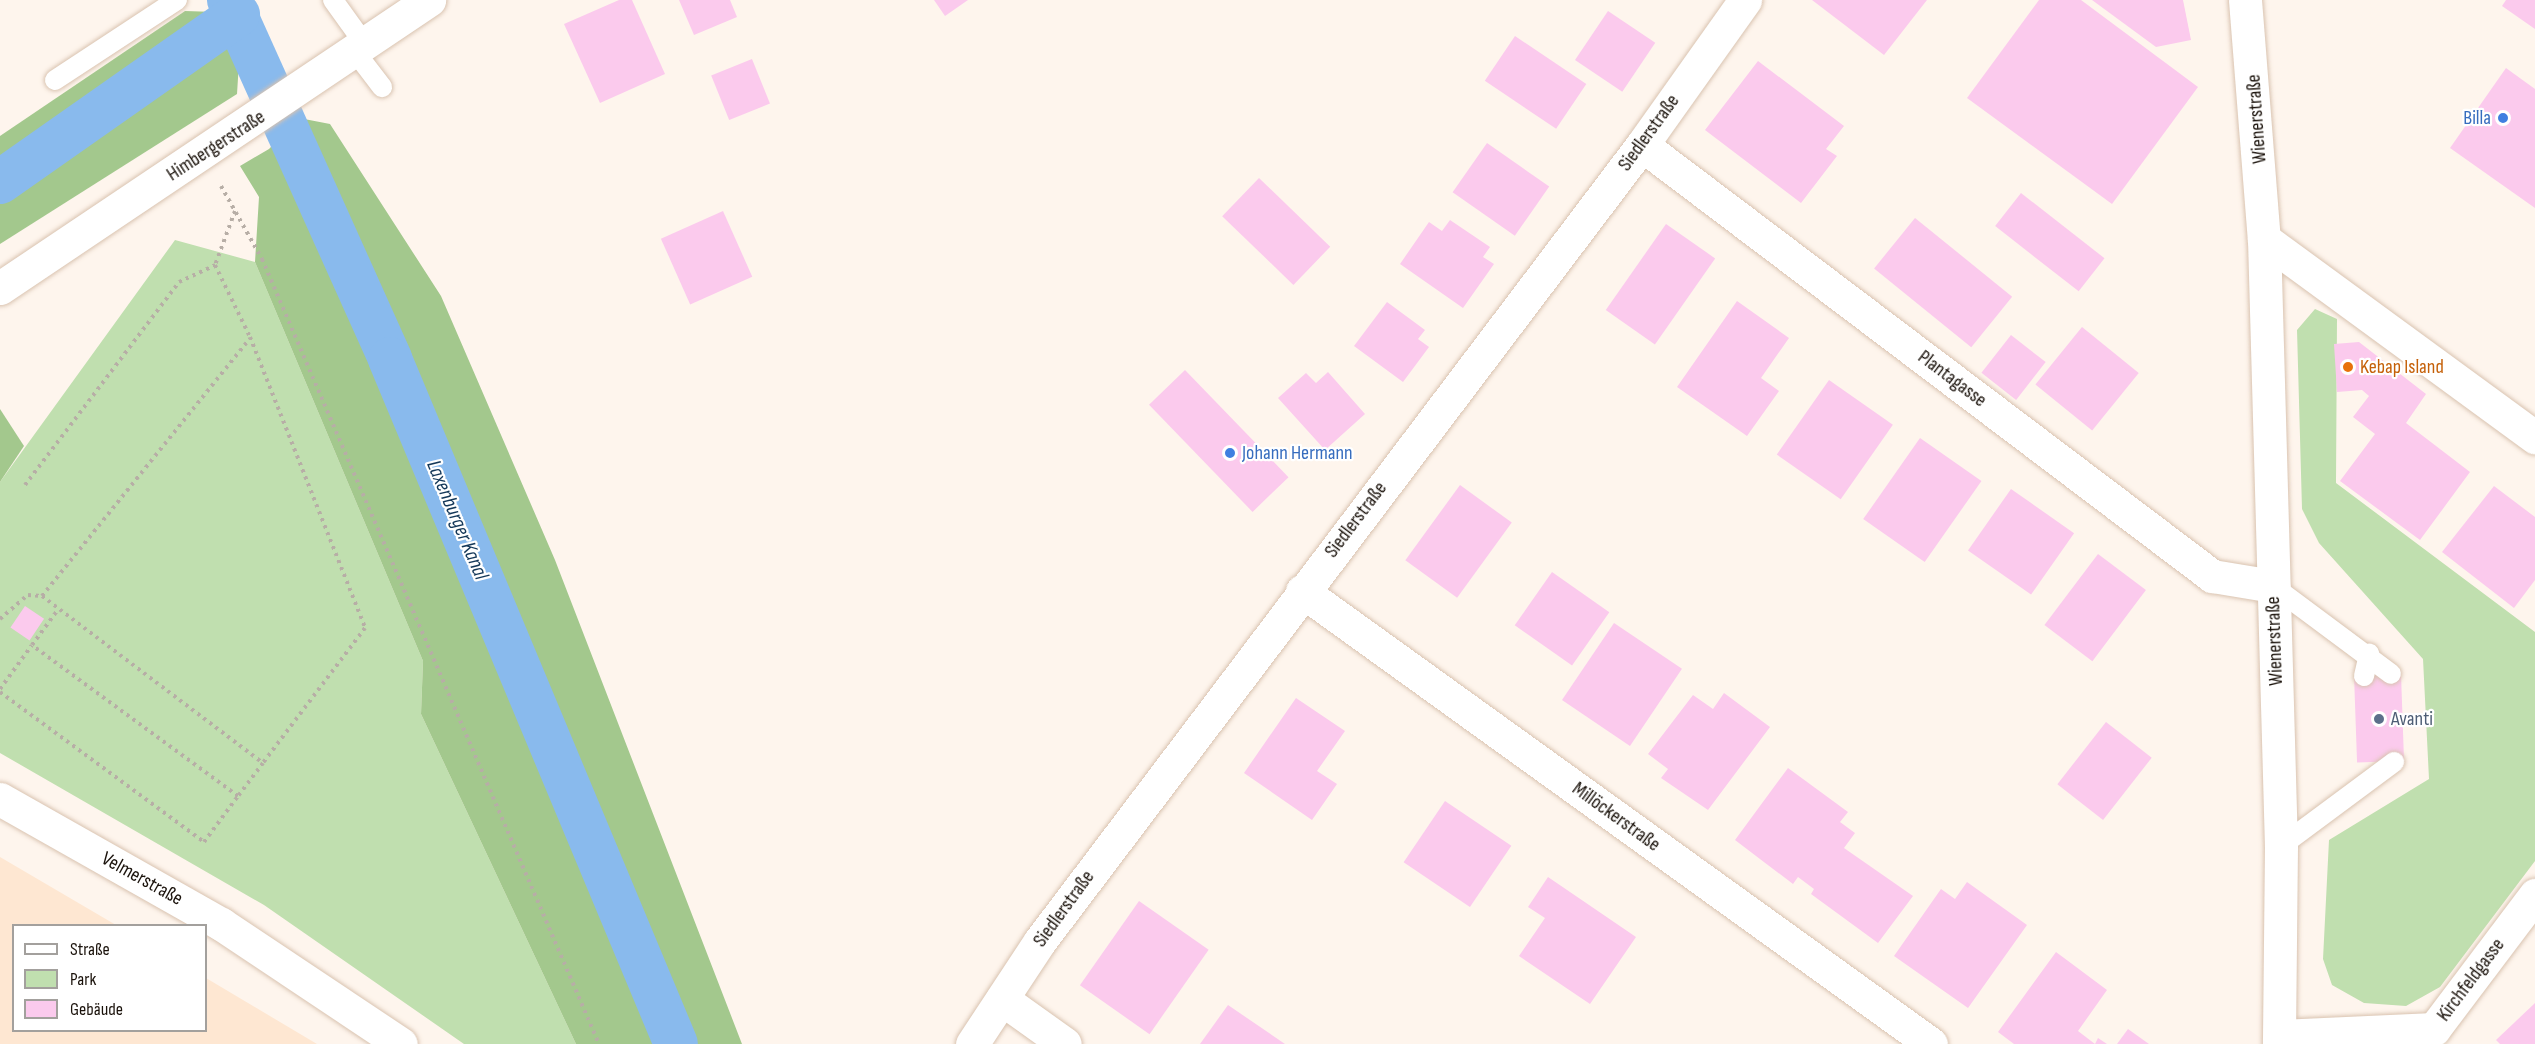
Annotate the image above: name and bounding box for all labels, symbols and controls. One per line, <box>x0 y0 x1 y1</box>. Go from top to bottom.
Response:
street label: Wienerstraße <box>2242 73 2272 165</box>
street label: Siedlerstraße <box>1613 90 1685 176</box>
street label: Himbergerstraße <box>162 105 270 187</box>
place label: Billa <box>2463 106 2491 130</box>
marker: Billa <box>2496 111 2510 125</box>
street label: Plantagasse <box>1913 345 1991 413</box>
place label: Kebap Island <box>2360 355 2444 379</box>
marker: Kebap Island <box>2341 360 2355 374</box>
place label: Johann Hermann <box>1242 441 1353 465</box>
marker: Johann Hermann <box>1223 446 1237 460</box>
water label: Laxenburger Kanal <box>421 456 493 584</box>
street label: Siedlerstraße <box>1320 477 1392 563</box>
street label: Wienerstraße <box>2261 596 2289 686</box>
place label: Avanti <box>2391 707 2433 731</box>
marker: Avanti <box>2372 712 2386 726</box>
street label: Millöckerstraße <box>1567 777 1665 857</box>
street label: Velmerstraße <box>97 847 187 911</box>
street label: Siedlerstraße <box>1028 866 1100 952</box>
legend <box>12 924 207 1032</box>
street label: Kirchfeldgasse <box>2432 934 2510 1026</box>
text: Straße <box>70 939 110 960</box>
text: Park <box>70 969 96 990</box>
text: Gebäude <box>70 999 123 1020</box>

